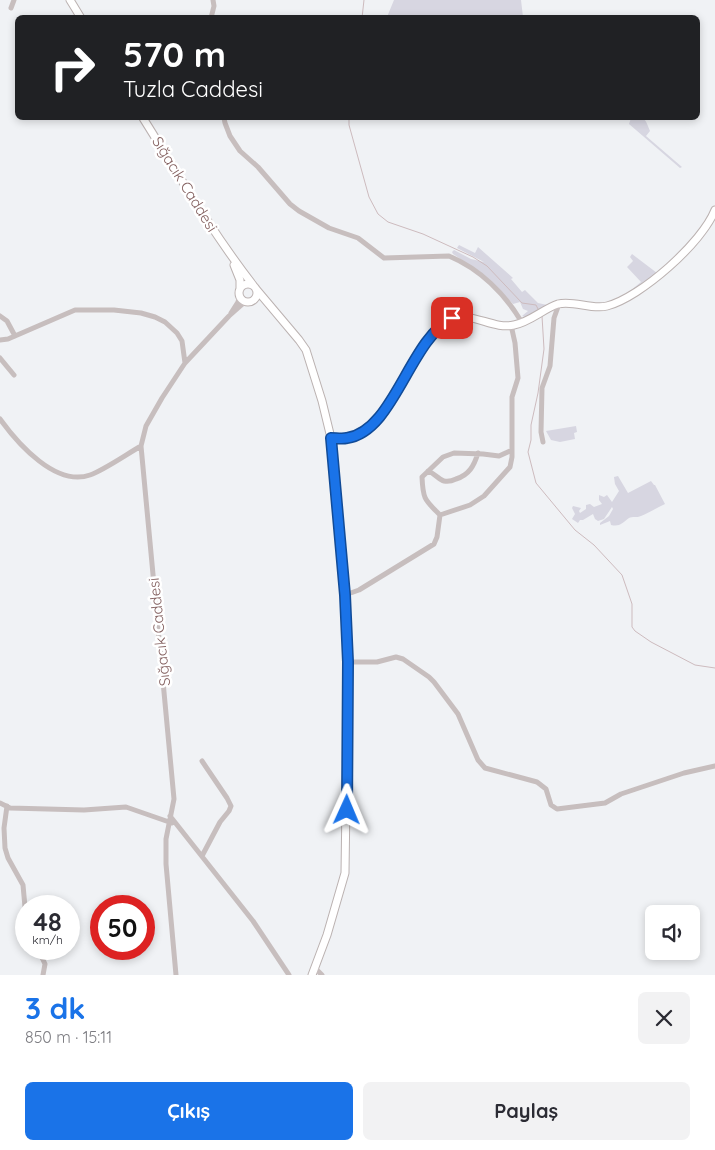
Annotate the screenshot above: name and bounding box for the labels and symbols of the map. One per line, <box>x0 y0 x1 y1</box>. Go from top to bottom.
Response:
street label: Sığacık Caddesi <box>148 133 222 235</box>
pin <box>431 297 473 339</box>
street label: Sığacık Caddesi <box>144 577 174 687</box>
position arrow <box>320 783 372 835</box>
speed limit sign: 50 <box>90 895 155 960</box>

